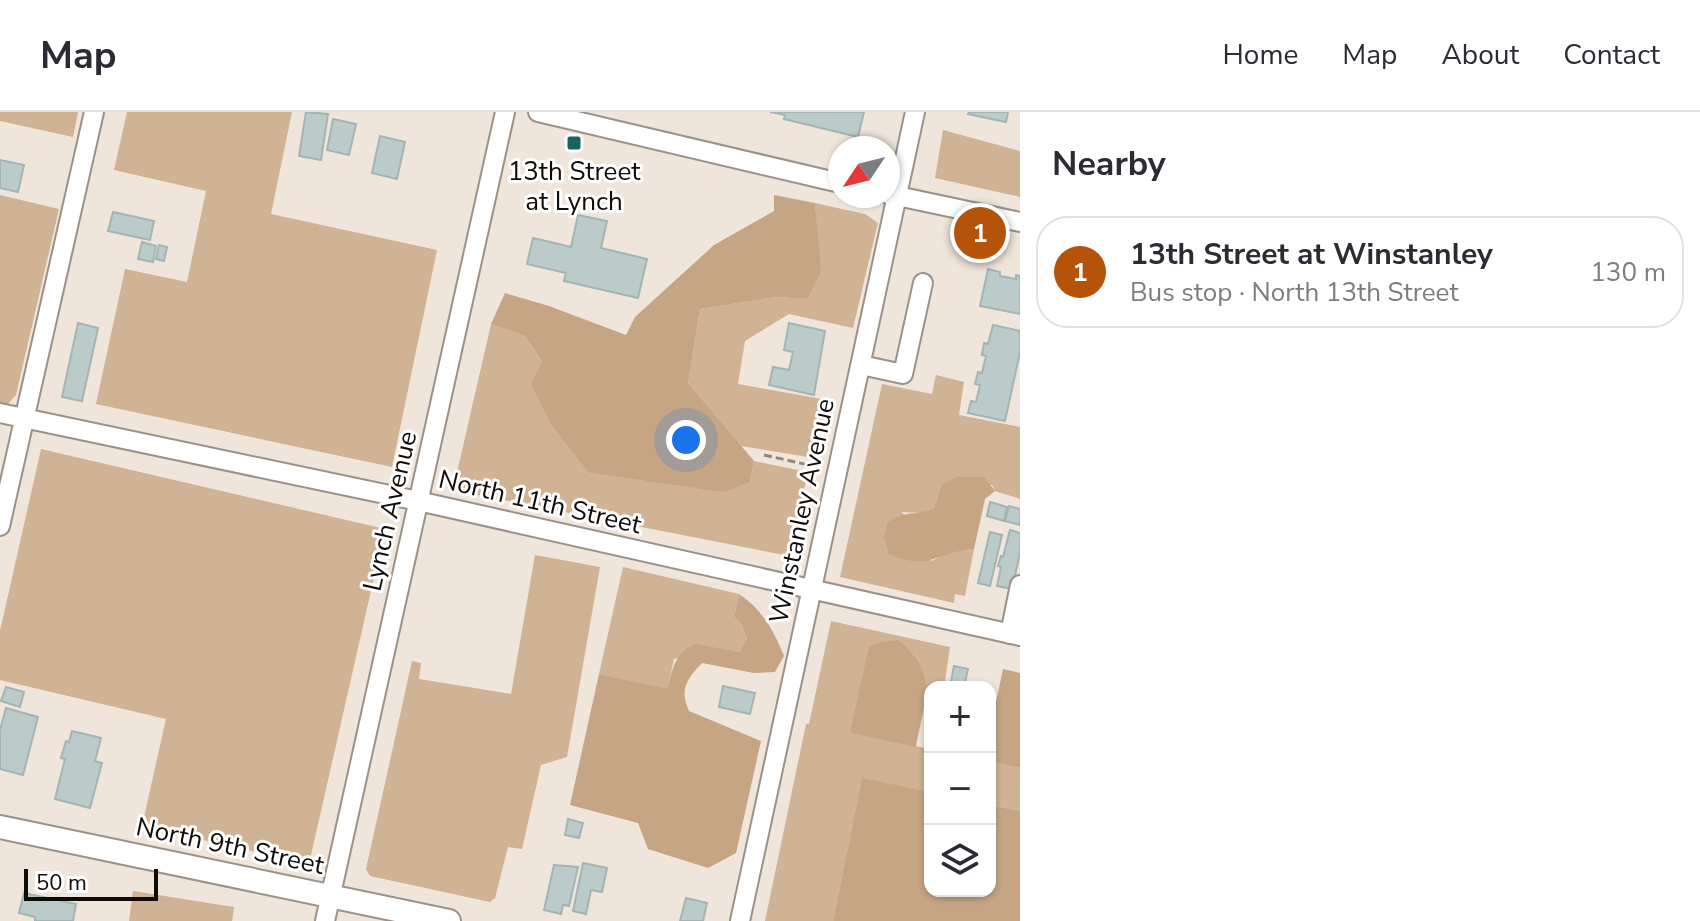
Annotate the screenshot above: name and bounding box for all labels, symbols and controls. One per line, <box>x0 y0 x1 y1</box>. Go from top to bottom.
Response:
text: Map <box>40 30 117 81</box>
text: Home <box>1223 36 1298 74</box>
text: Map <box>1342 36 1397 74</box>
text: About <box>1441 36 1519 74</box>
text: Contact <box>1563 36 1660 74</box>
marker: 13th Street at Lynch <box>565 134 583 152</box>
north arrow <box>828 136 900 208</box>
text: Nearby <box>1052 141 1166 187</box>
place label: 13th Street at Lynch <box>508 154 641 219</box>
pin: 1 <box>954 203 1006 263</box>
text: 13th Street at Winstanley <box>1130 234 1493 275</box>
text: 1 <box>1072 255 1088 290</box>
text: 130 m <box>1590 255 1666 290</box>
text: Bus stop · North 13th Street <box>1130 275 1459 310</box>
street label: Winstanley Avenue <box>761 395 843 627</box>
your location <box>666 420 706 460</box>
street label: Lynch Avenue <box>355 428 425 594</box>
street label: North 11th Street <box>435 462 646 543</box>
map controls <box>924 681 996 897</box>
button: + <box>924 681 996 753</box>
button: − <box>924 753 996 825</box>
street label: North 9th Street <box>133 809 328 883</box>
button: layers <box>924 825 996 897</box>
scale bar <box>24 865 158 901</box>
text: 50 m <box>36 868 87 898</box>

